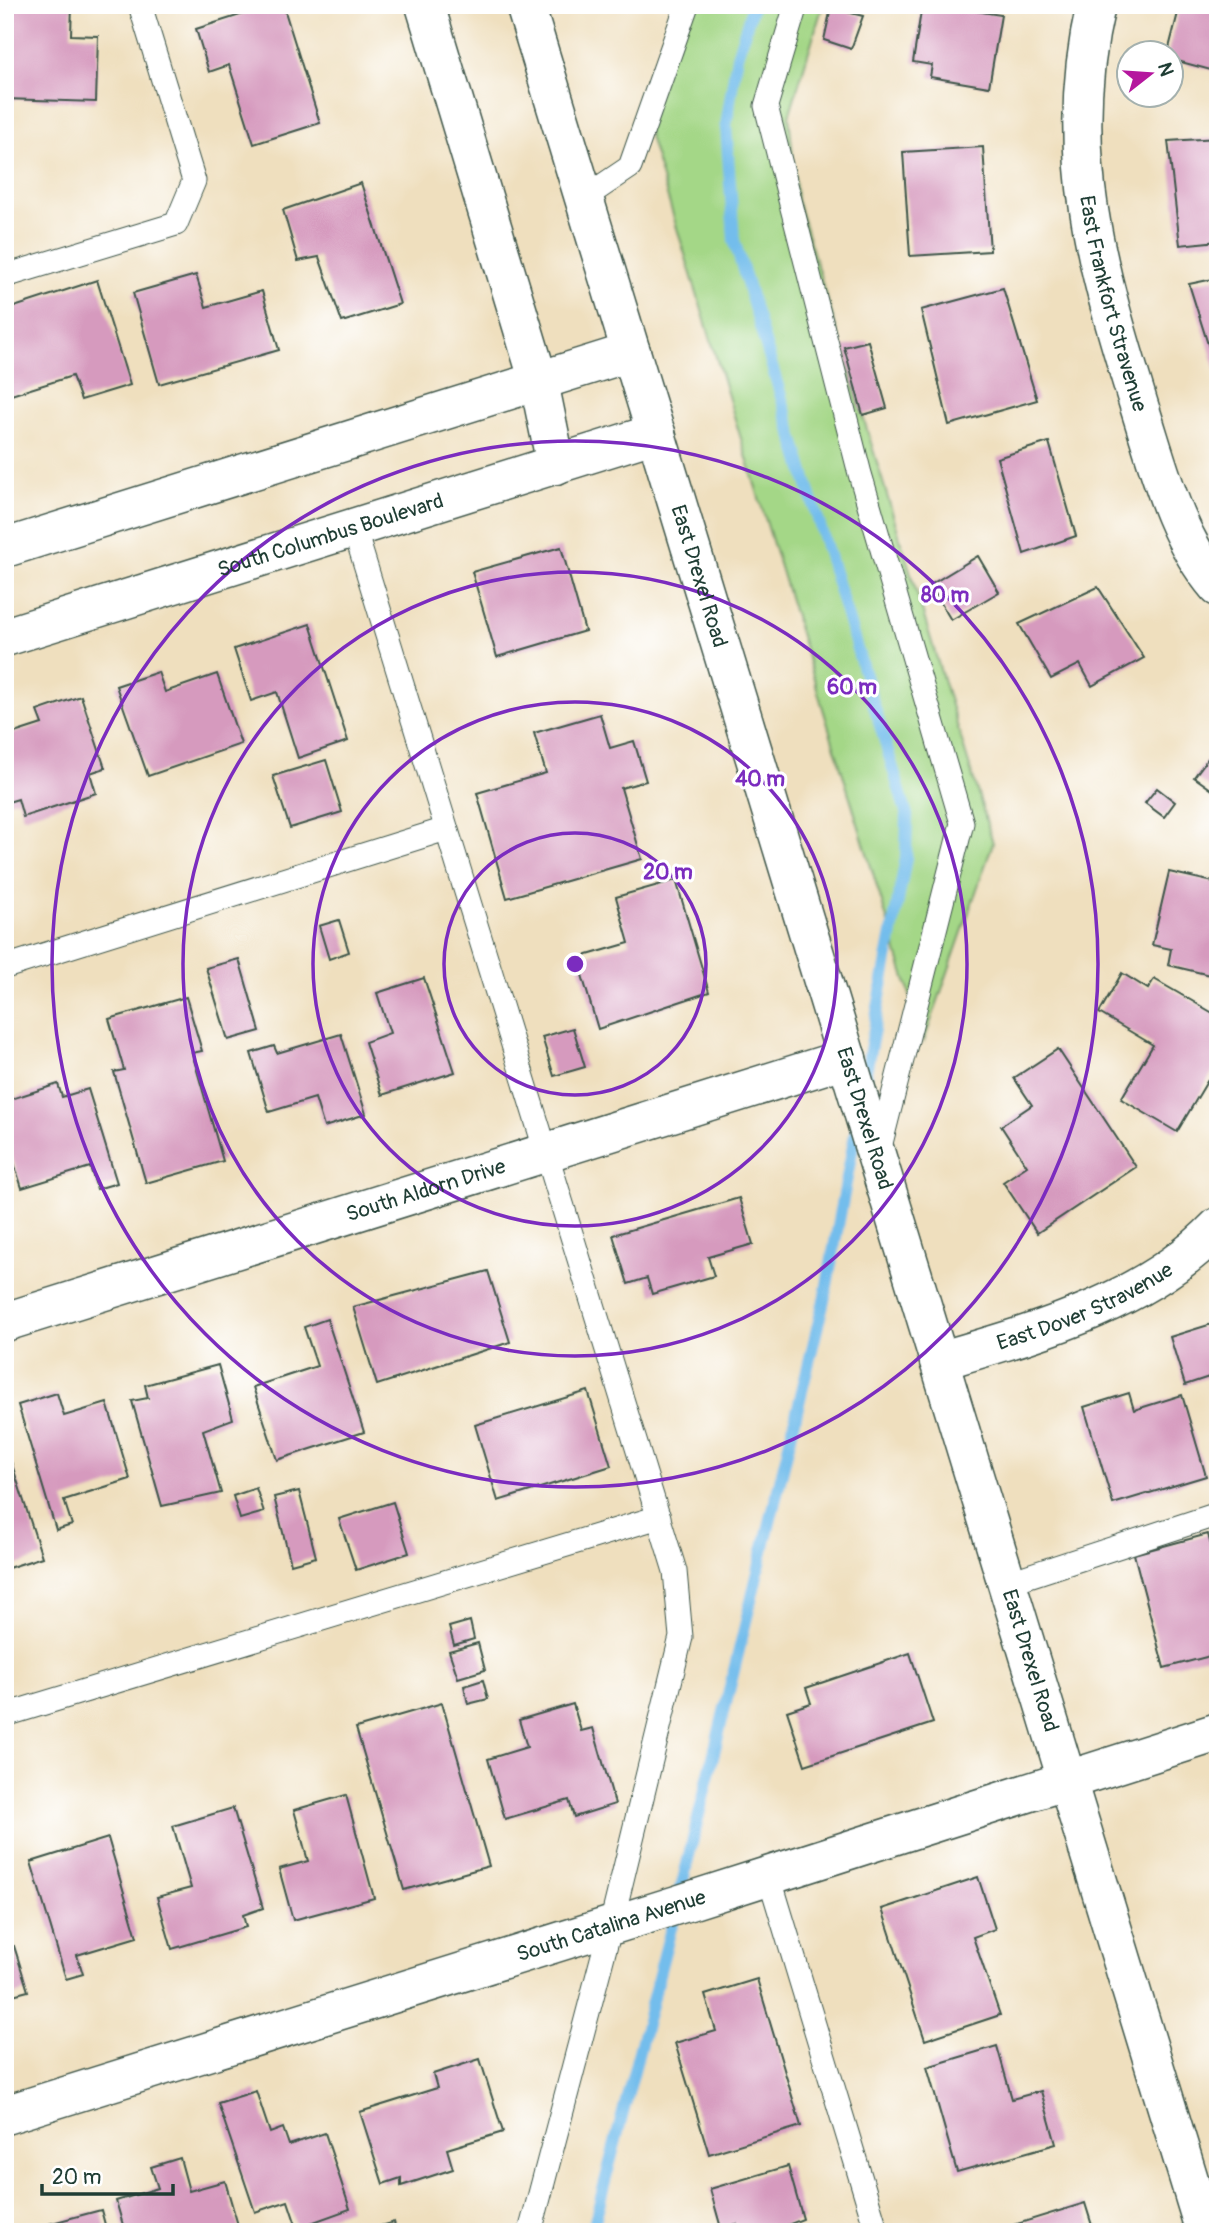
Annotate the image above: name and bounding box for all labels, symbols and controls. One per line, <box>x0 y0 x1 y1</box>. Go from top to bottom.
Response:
north arrow <box>1114 38 1184 108</box>
text: N <box>1152 60 1179 79</box>
street label: East Frankfort Stravenue <box>1073 194 1153 416</box>
street label: South Columbus Boulevard <box>214 487 447 584</box>
street label: East Drexel Road <box>664 502 733 651</box>
text: 80 m <box>921 582 969 609</box>
text: 60 m <box>827 674 877 701</box>
text: 40 m <box>735 766 785 793</box>
text: 20 m <box>643 859 693 886</box>
centre of rings <box>563 952 587 976</box>
street label: East Drexel Road <box>830 1044 899 1193</box>
street label: South Aldorn Drive <box>343 1153 510 1228</box>
street label: East Dover Stravenue <box>994 1256 1179 1357</box>
street label: East Drexel Road <box>996 1586 1065 1735</box>
street label: South Catalina Avenue <box>513 1883 710 1968</box>
scale bar <box>42 2153 173 2197</box>
text: 20 m <box>52 2164 101 2191</box>

